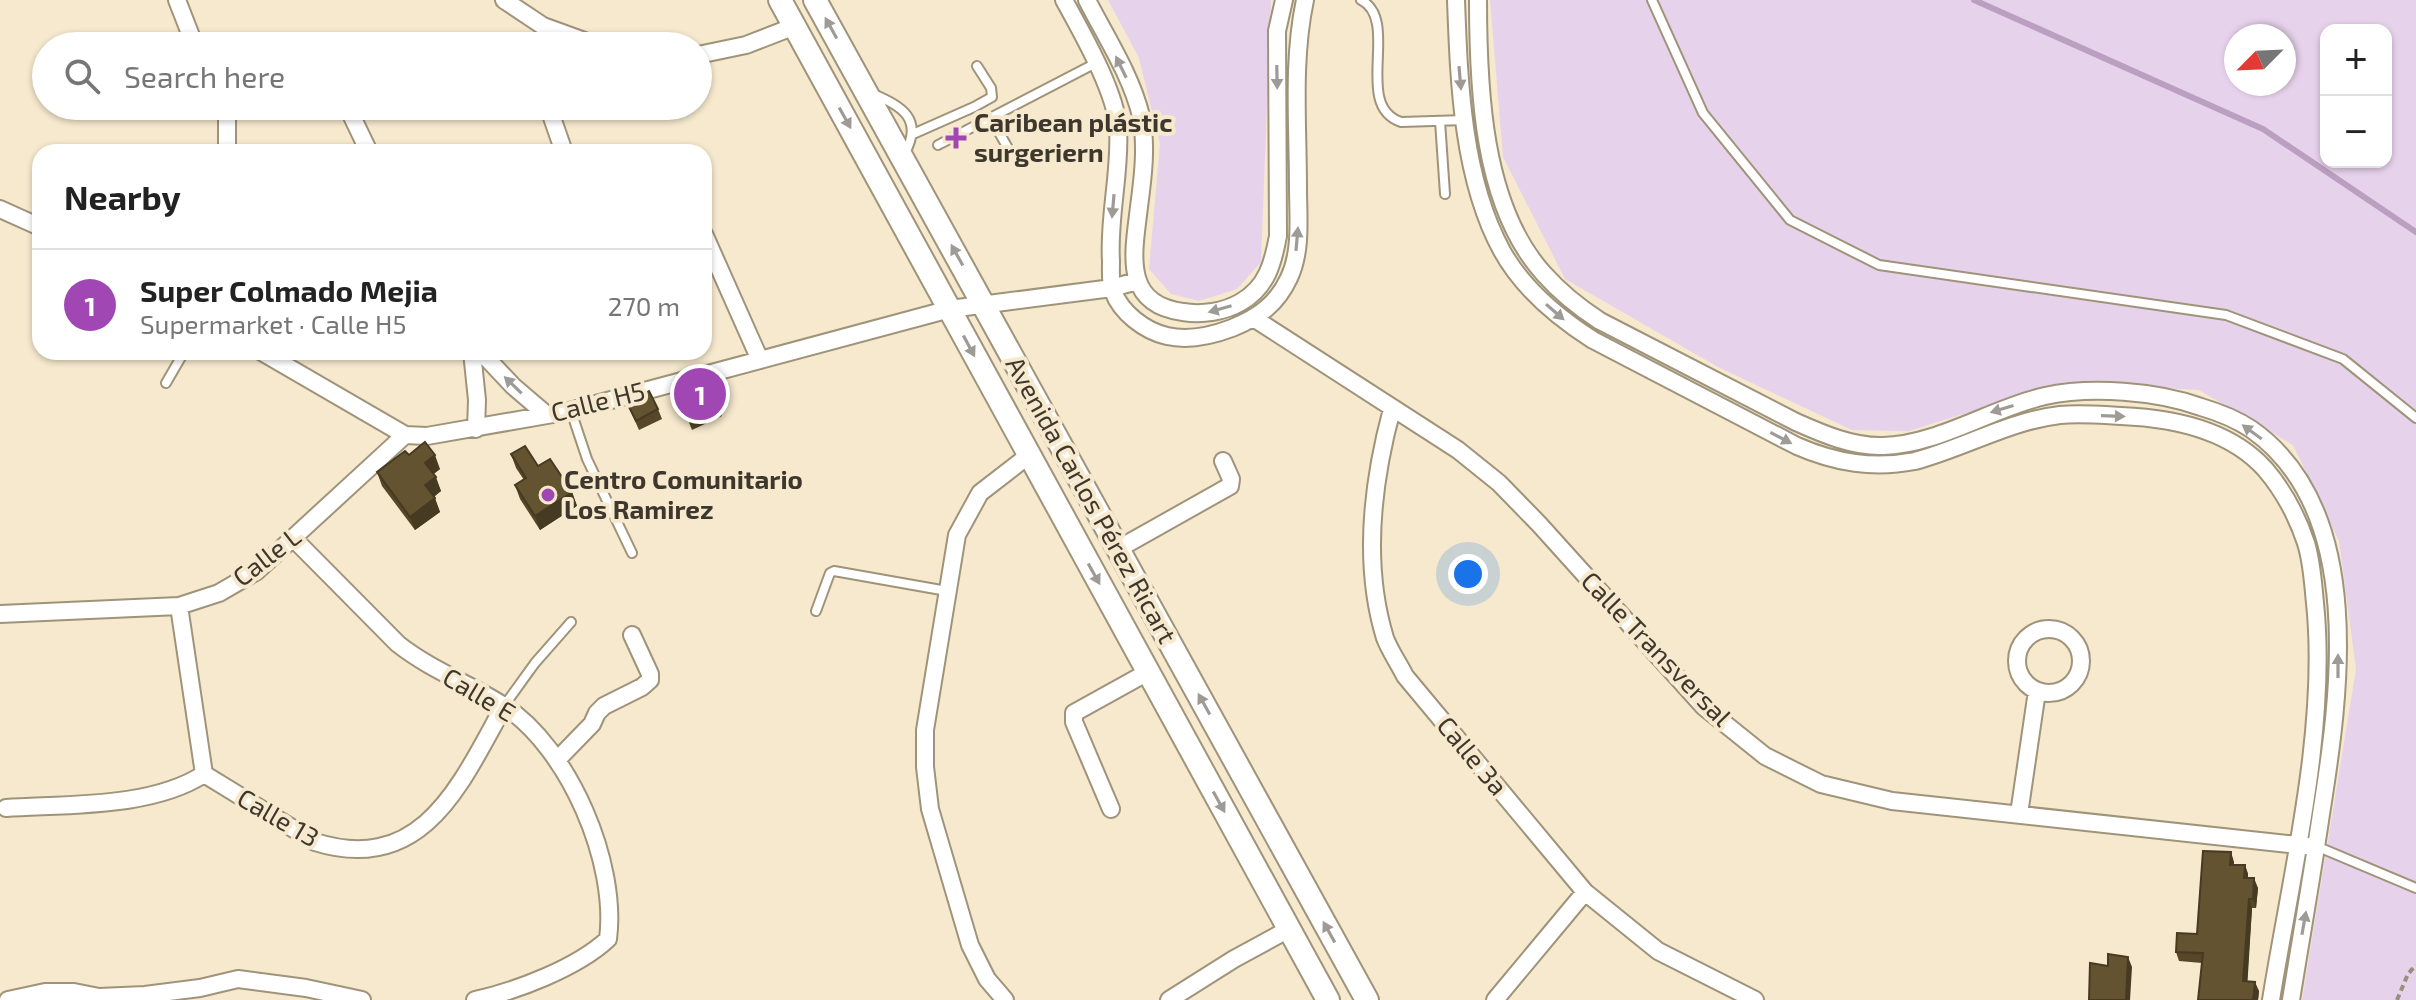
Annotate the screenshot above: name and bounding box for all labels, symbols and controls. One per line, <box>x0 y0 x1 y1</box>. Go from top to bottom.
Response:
one-way arrow <box>824 17 838 39</box>
north arrow <box>2224 24 2296 96</box>
map controls <box>2320 24 2392 168</box>
button: + <box>2320 24 2392 96</box>
search box <box>32 32 712 120</box>
icon: search <box>60 54 104 98</box>
one-way arrow <box>1114 56 1128 79</box>
text: Search here <box>124 58 285 94</box>
one-way arrow <box>1270 65 1283 90</box>
one-way arrow <box>1454 66 1467 91</box>
button: − <box>2320 96 2392 168</box>
one-way arrow <box>838 106 851 129</box>
place label: Caribean plástic surgeriern <box>974 106 1172 167</box>
marker: Caribean plástic surgeriern <box>945 127 967 149</box>
text: Nearby <box>64 176 181 217</box>
one-way arrow <box>1106 194 1119 219</box>
one-way arrow <box>1290 226 1303 251</box>
one-way arrow <box>950 244 964 267</box>
text: Super Colmado Mejia <box>140 272 438 308</box>
text: 1 <box>84 290 96 321</box>
text: 270 m <box>608 290 680 321</box>
one-way arrow <box>1208 303 1232 316</box>
one-way arrow <box>1544 303 1564 320</box>
text: Supermarket · Calle H5 <box>140 308 406 339</box>
one-way arrow <box>963 334 976 357</box>
street label: Avenida Carlos Pérez Ricart <box>1000 351 1184 648</box>
pin: 1 <box>674 364 726 424</box>
street label: Calle H5 <box>548 374 648 427</box>
one-way arrow <box>504 376 523 394</box>
one-way arrow <box>1990 403 2014 416</box>
one-way arrow <box>2101 409 2126 422</box>
one-way arrow <box>2241 424 2263 440</box>
one-way arrow <box>1770 431 1793 444</box>
place label: Centro Comunitario Los Ramirez <box>564 463 803 524</box>
marker: Centro Comunitario Los Ramirez <box>539 486 557 504</box>
street label: Calle L <box>226 520 306 592</box>
your location <box>1448 554 1488 594</box>
one-way arrow <box>1087 562 1101 585</box>
street label: Calle Transversal <box>1576 564 1739 732</box>
one-way arrow <box>2332 653 2344 678</box>
street label: Calle E <box>438 660 522 727</box>
one-way arrow <box>1197 693 1211 715</box>
street label: Calle 3a <box>1431 709 1515 801</box>
street label: Calle 13 <box>232 781 325 852</box>
one-way arrow <box>1212 790 1226 813</box>
one-way arrow <box>2298 910 2310 935</box>
one-way arrow <box>1322 920 1336 943</box>

